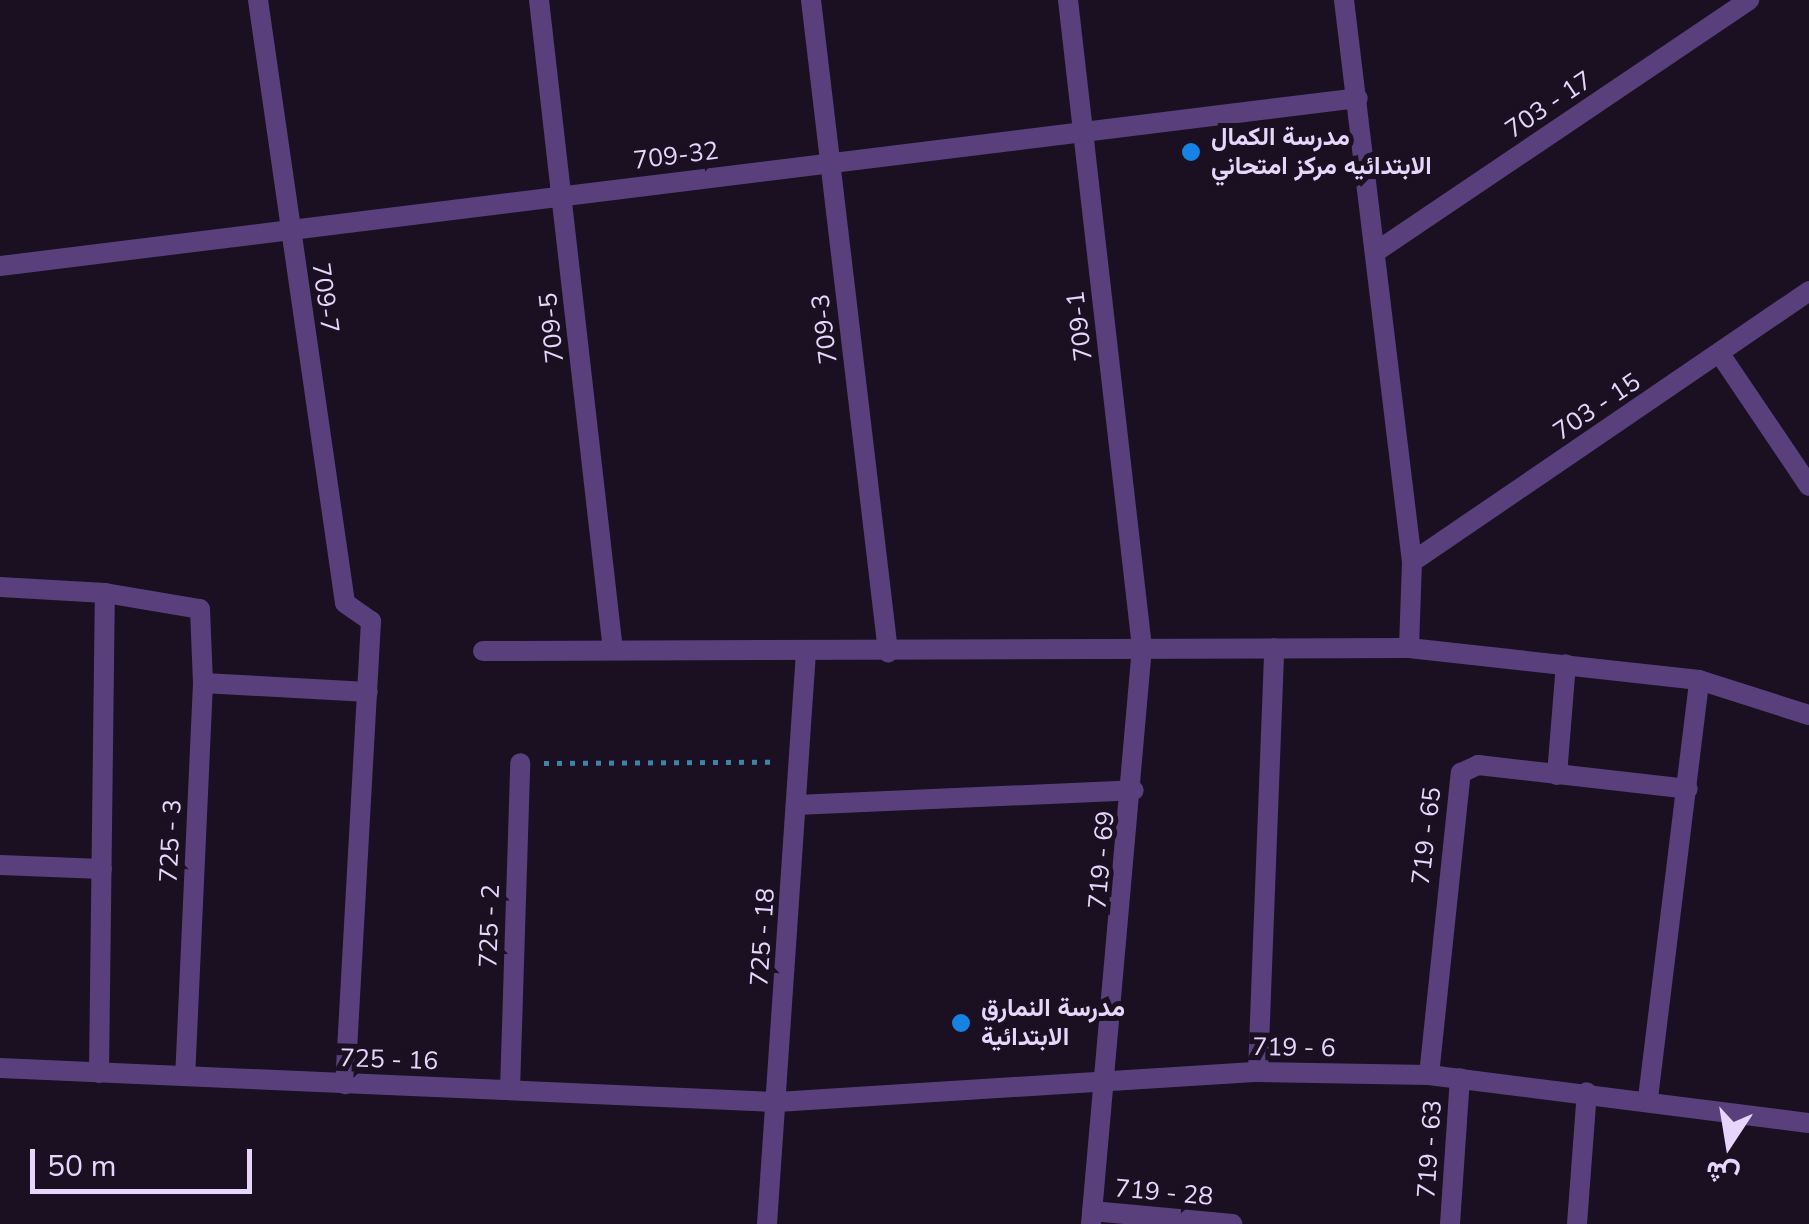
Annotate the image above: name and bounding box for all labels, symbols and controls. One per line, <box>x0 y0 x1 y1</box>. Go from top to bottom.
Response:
street label: 703 - 17 <box>1500 65 1598 145</box>
place label: مدرسة الكمال الابتدائيه مركز امتحاني <box>1211 123 1432 182</box>
street label: 709-32 <box>632 136 720 176</box>
marker: مدرسة الكمال الابتدائيه مركز امتحاني <box>1180 141 1202 163</box>
street label: 709-7 <box>305 261 345 335</box>
street label: 709-1 <box>1061 289 1099 363</box>
street label: 709-5 <box>533 291 571 365</box>
street label: 709-3 <box>806 292 844 366</box>
street label: 703 - 15 <box>1548 367 1646 447</box>
street label: 719 - 65 <box>1406 785 1448 887</box>
street label: 725 - 3 <box>154 799 188 883</box>
street label: 719 - 69 <box>1083 810 1121 910</box>
street label: 725 - 2 <box>474 884 506 968</box>
street label: 725 - 18 <box>745 887 781 987</box>
place label: مدرسة النمارق الابتدائية <box>981 994 1125 1053</box>
marker: مدرسة النمارق الابتدائية <box>950 1012 972 1034</box>
street label: 719 - 6 <box>1252 1032 1336 1064</box>
street label: 725 - 16 <box>339 1043 439 1077</box>
north arrow <box>1679 1094 1779 1194</box>
street label: 719 - 63 <box>1412 1099 1448 1199</box>
scale bar <box>35 1129 258 1191</box>
text: 50 m <box>47 1146 116 1187</box>
text: ش <box>1702 1151 1743 1195</box>
street label: 719 - 28 <box>1114 1174 1214 1212</box>

